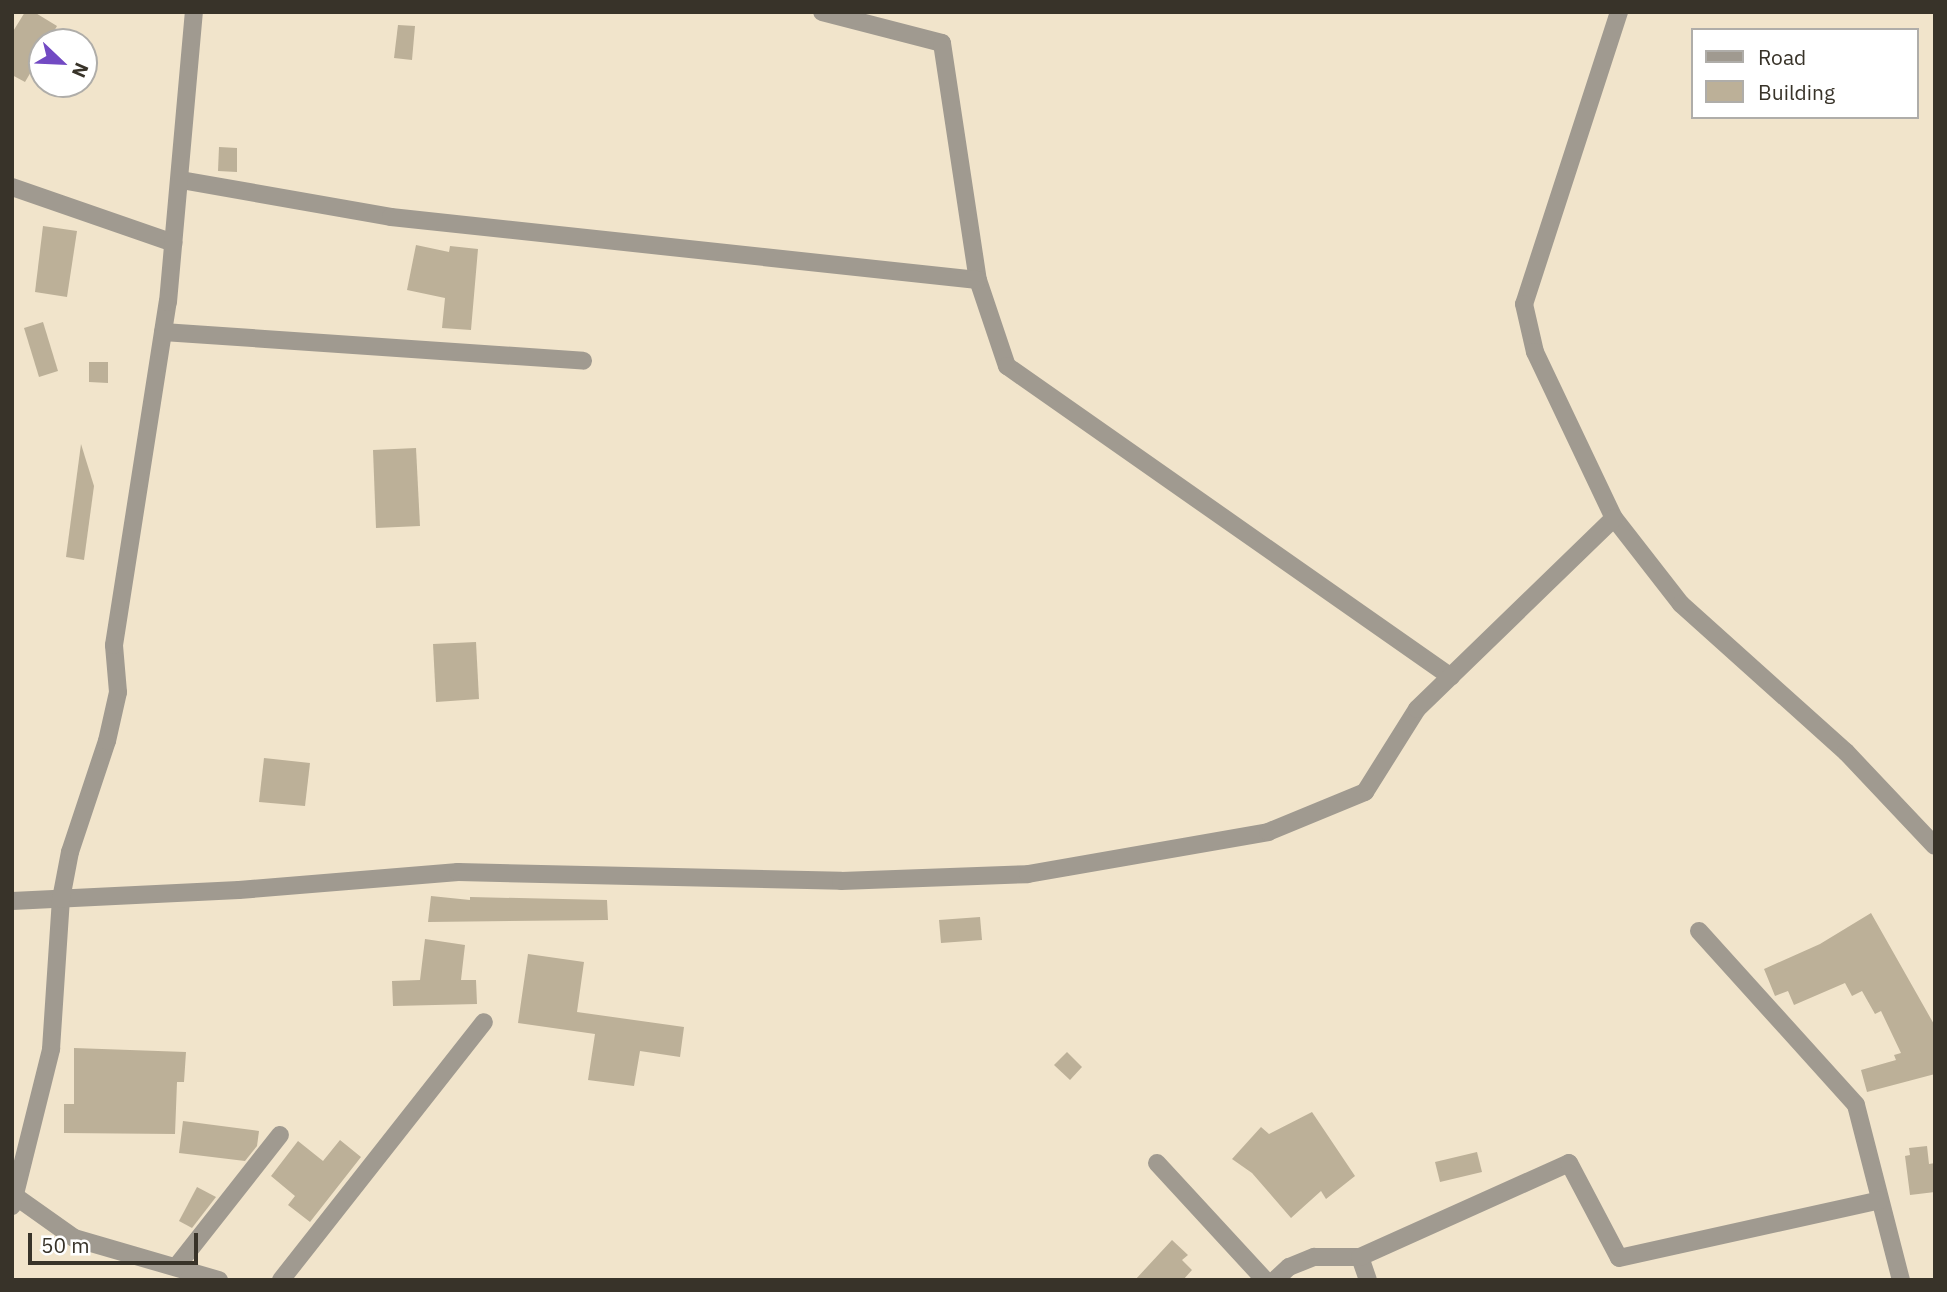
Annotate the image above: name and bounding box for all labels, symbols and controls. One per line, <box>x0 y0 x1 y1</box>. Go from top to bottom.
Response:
north arrow <box>28 28 98 98</box>
legend <box>1692 28 1919 119</box>
text: Road <box>1758 43 1806 71</box>
text: N <box>67 59 94 81</box>
text: Building <box>1758 78 1835 106</box>
scale bar <box>32 1218 201 1262</box>
text: 50 m <box>41 1231 90 1259</box>

